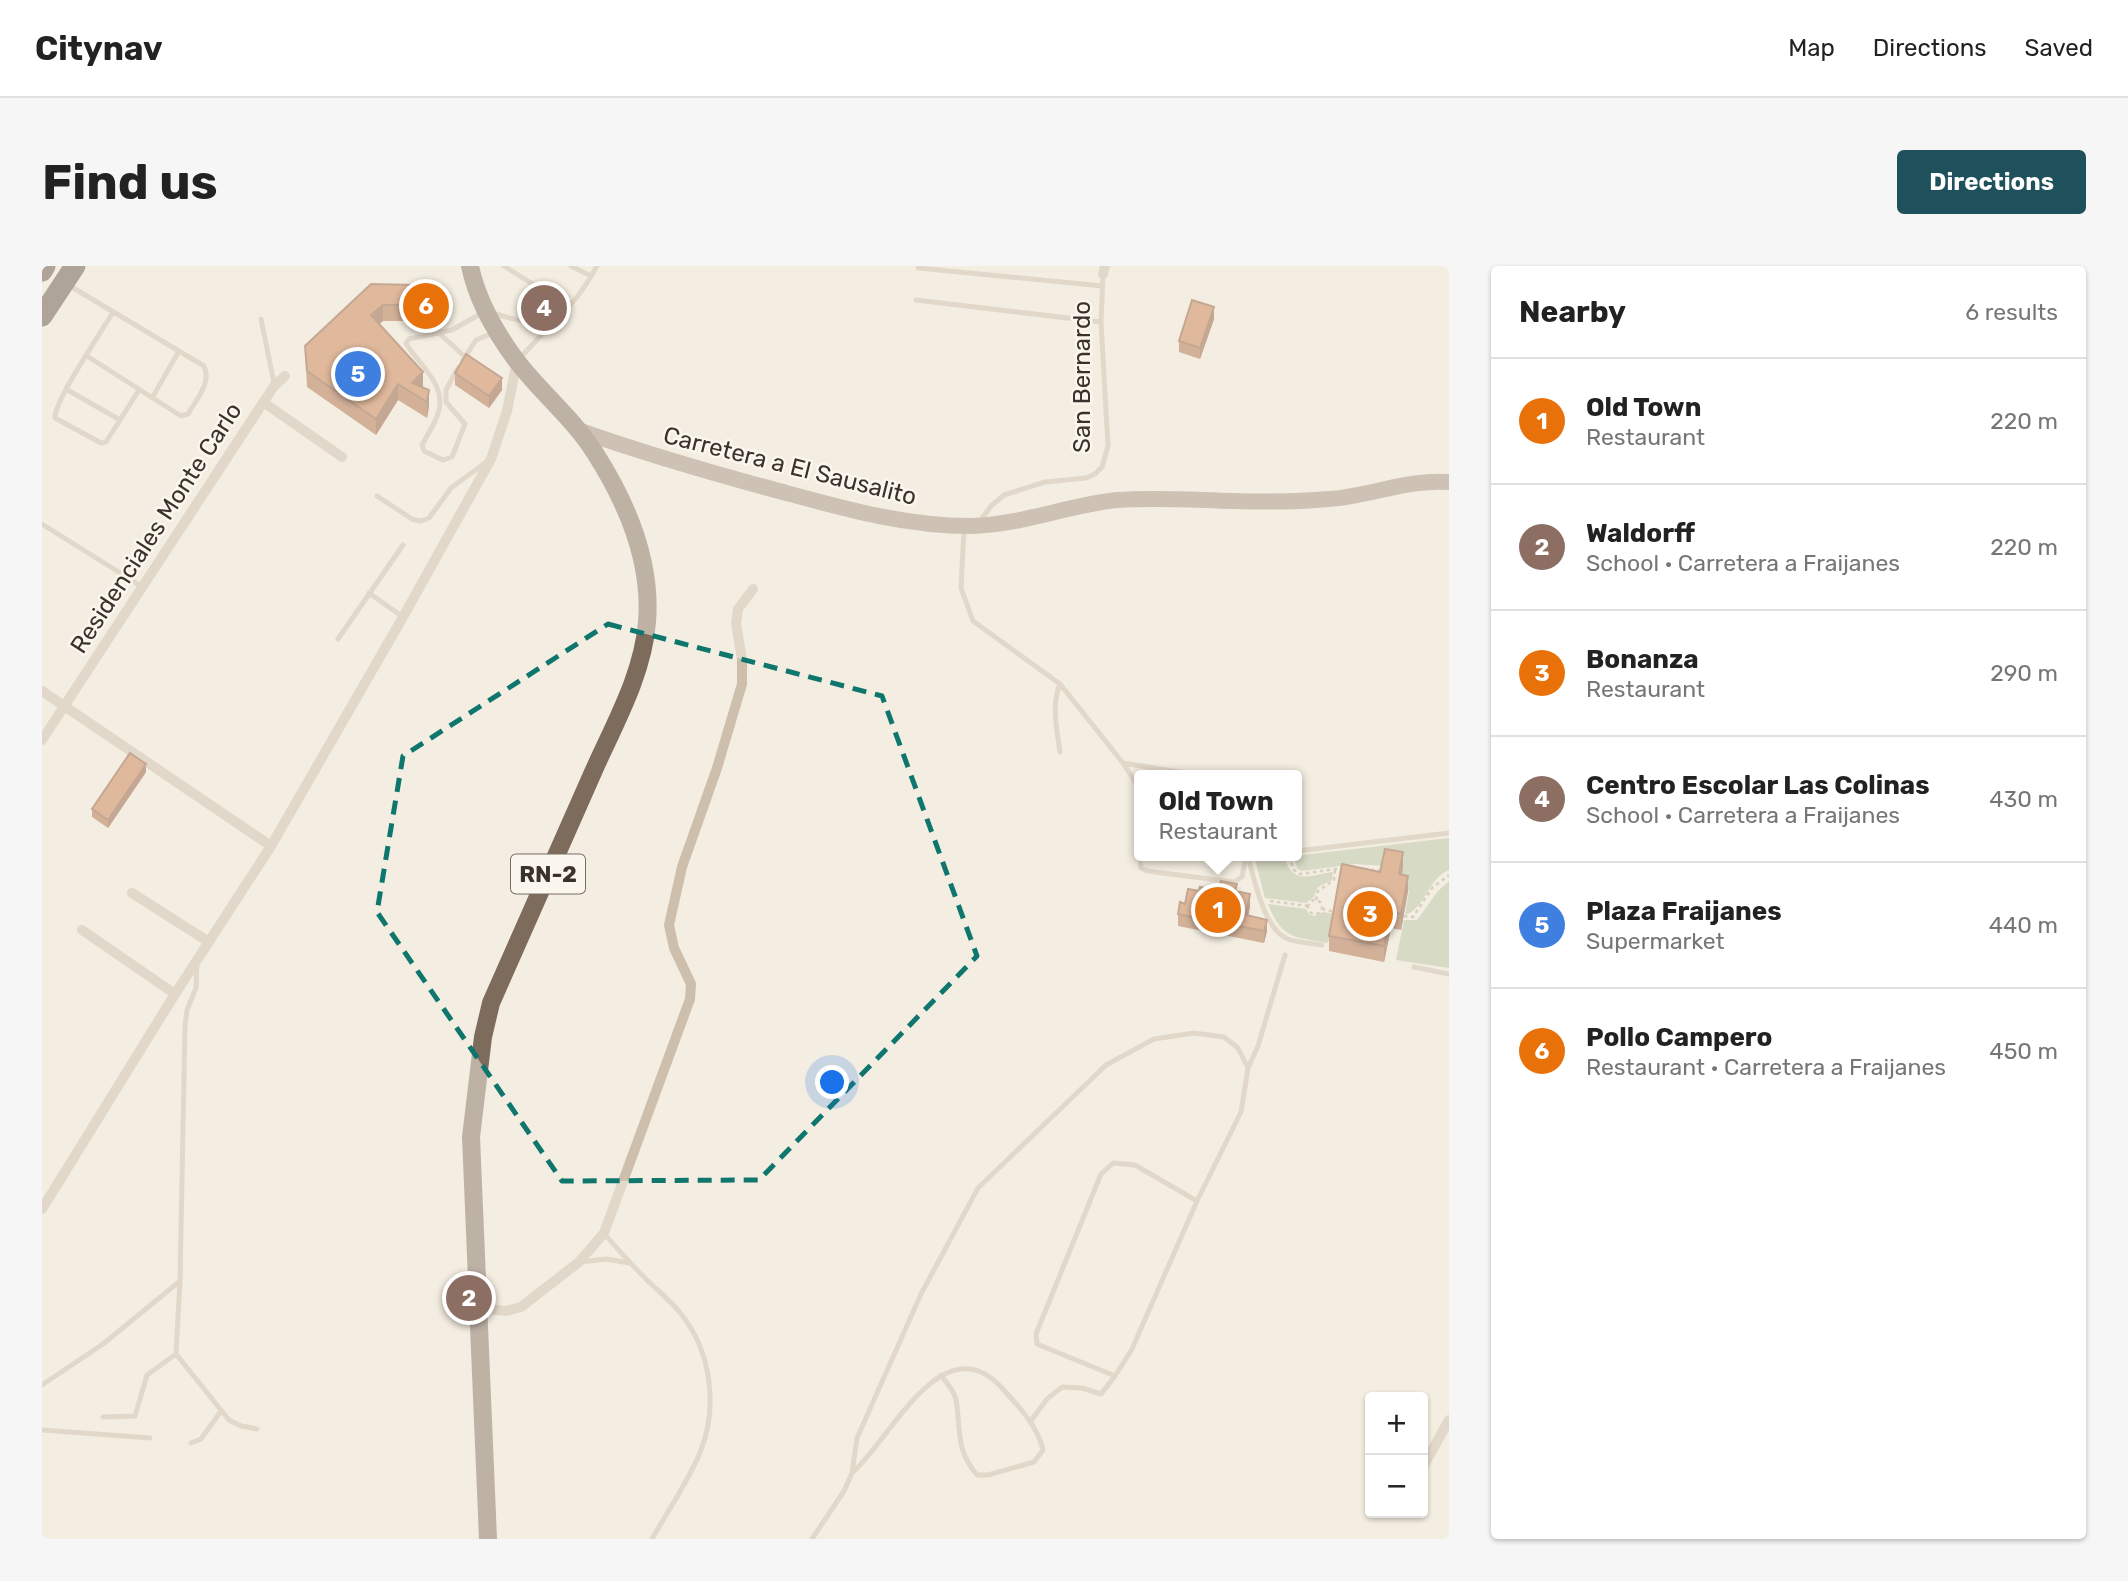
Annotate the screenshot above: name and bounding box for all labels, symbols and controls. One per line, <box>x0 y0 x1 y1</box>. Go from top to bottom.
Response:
text: Citynav <box>35 29 163 68</box>
text: Map <box>1788 34 1835 62</box>
text: Directions <box>1873 34 1986 62</box>
text: Saved <box>2024 34 2093 62</box>
button: Directions <box>1897 150 2086 214</box>
text: Find us <box>42 153 218 211</box>
pin: 6 <box>403 280 449 332</box>
pin: 4 <box>521 282 567 334</box>
text: Nearby <box>1519 294 1626 330</box>
text: 6 results <box>1965 298 2058 326</box>
street label: San Bernardo <box>1068 301 1096 453</box>
pin: 5 <box>335 348 381 400</box>
text: Old Town <box>1586 392 1701 423</box>
street label: Residenciales Monte Carlo <box>64 398 248 658</box>
text: 1 <box>1536 407 1548 435</box>
text: 220 m <box>1990 407 2058 435</box>
street label: Carretera a El Sausalito <box>661 421 919 511</box>
text: Restaurant <box>1586 423 1705 451</box>
text: Waldorff <box>1586 518 1695 549</box>
text: 2 <box>1535 533 1549 561</box>
text: 220 m <box>1990 533 2058 561</box>
text: School · Carretera a Fraijanes <box>1586 549 1900 577</box>
text: Bonanza <box>1586 644 1699 675</box>
text: 3 <box>1534 659 1550 687</box>
text: 290 m <box>1990 659 2058 687</box>
text: Restaurant <box>1586 675 1705 703</box>
popup <box>1134 770 1302 861</box>
text: Centro Escolar Las Colinas <box>1586 770 1930 801</box>
text: 4 <box>1534 785 1550 813</box>
text: 430 m <box>1989 785 2058 813</box>
text: Old Town <box>1158 786 1274 817</box>
text: School · Carretera a Fraijanes <box>1586 801 1900 829</box>
text: Restaurant <box>1158 817 1278 845</box>
road number: RN-2 <box>511 854 585 894</box>
pin: 1 <box>1195 884 1241 936</box>
pin: 3 <box>1347 888 1393 940</box>
text: Plaza Fraijanes <box>1586 896 1782 927</box>
text: 5 <box>1535 911 1549 939</box>
text: 440 m <box>1989 911 2058 939</box>
text: Supermarket <box>1586 927 1724 955</box>
text: Pollo Campero <box>1586 1022 1772 1053</box>
text: 6 <box>1535 1037 1549 1065</box>
text: 450 m <box>1989 1037 2058 1065</box>
text: Restaurant · Carretera a Fraijanes <box>1586 1053 1946 1081</box>
your location <box>815 1065 849 1099</box>
pin: 2 <box>446 1272 492 1324</box>
map controls <box>1365 1392 1428 1518</box>
button: + <box>1365 1392 1428 1455</box>
button: − <box>1365 1455 1428 1518</box>

